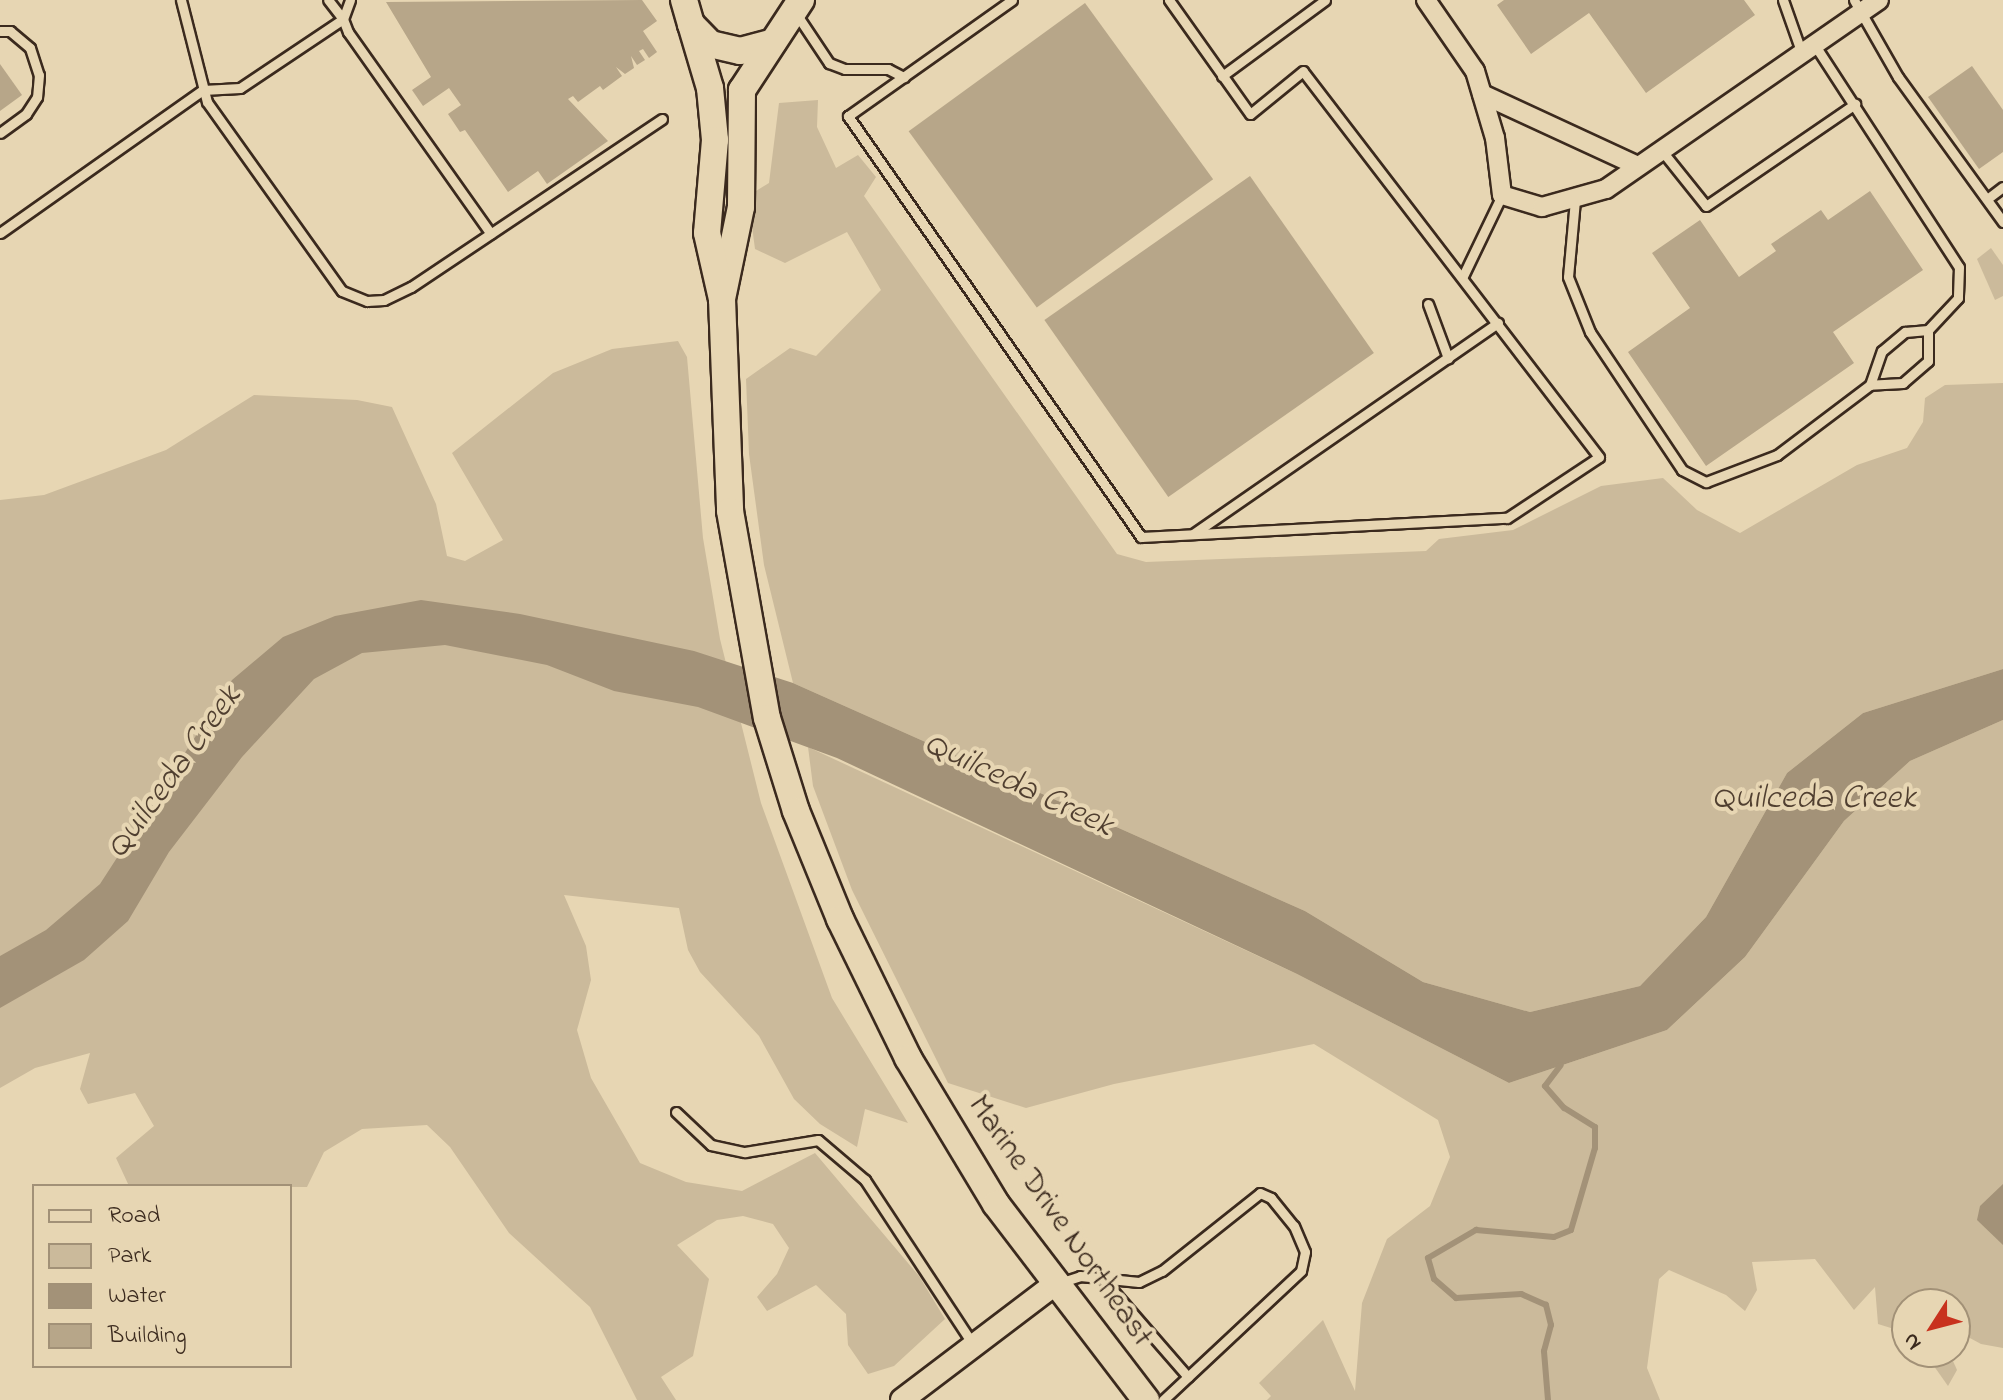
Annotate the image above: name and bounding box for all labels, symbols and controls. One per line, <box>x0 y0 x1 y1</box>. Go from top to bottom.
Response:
water label: Quilceda Creek <box>99 679 251 867</box>
water label: Quilceda Creek <box>917 724 1119 848</box>
water label: Quilceda Creek <box>1712 780 1916 820</box>
street label: Marine Drive Northeast <box>958 1089 1160 1355</box>
legend <box>32 1184 292 1368</box>
text: Road <box>108 1199 160 1234</box>
text: Park <box>108 1239 151 1274</box>
text: Water <box>108 1279 166 1314</box>
north arrow <box>1891 1288 1971 1368</box>
text: Building <box>108 1319 187 1354</box>
text: N <box>1896 1326 1931 1356</box>

